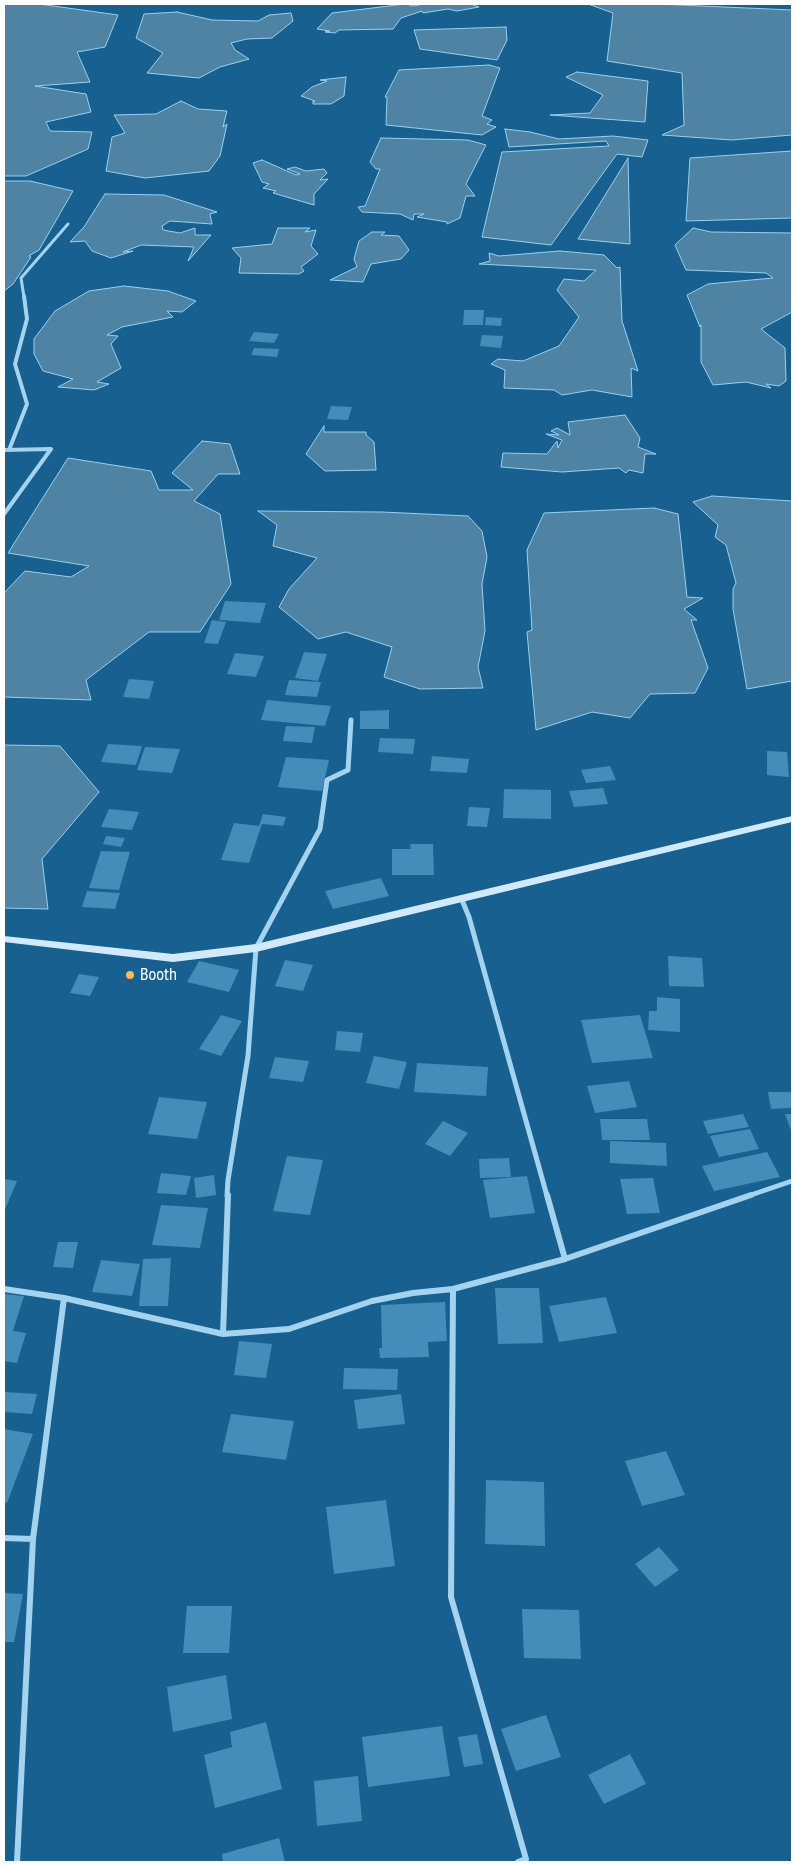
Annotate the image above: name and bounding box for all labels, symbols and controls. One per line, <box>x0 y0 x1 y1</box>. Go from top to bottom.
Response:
place label: Booth <box>140 964 177 986</box>
marker: Booth <box>124 969 136 981</box>

